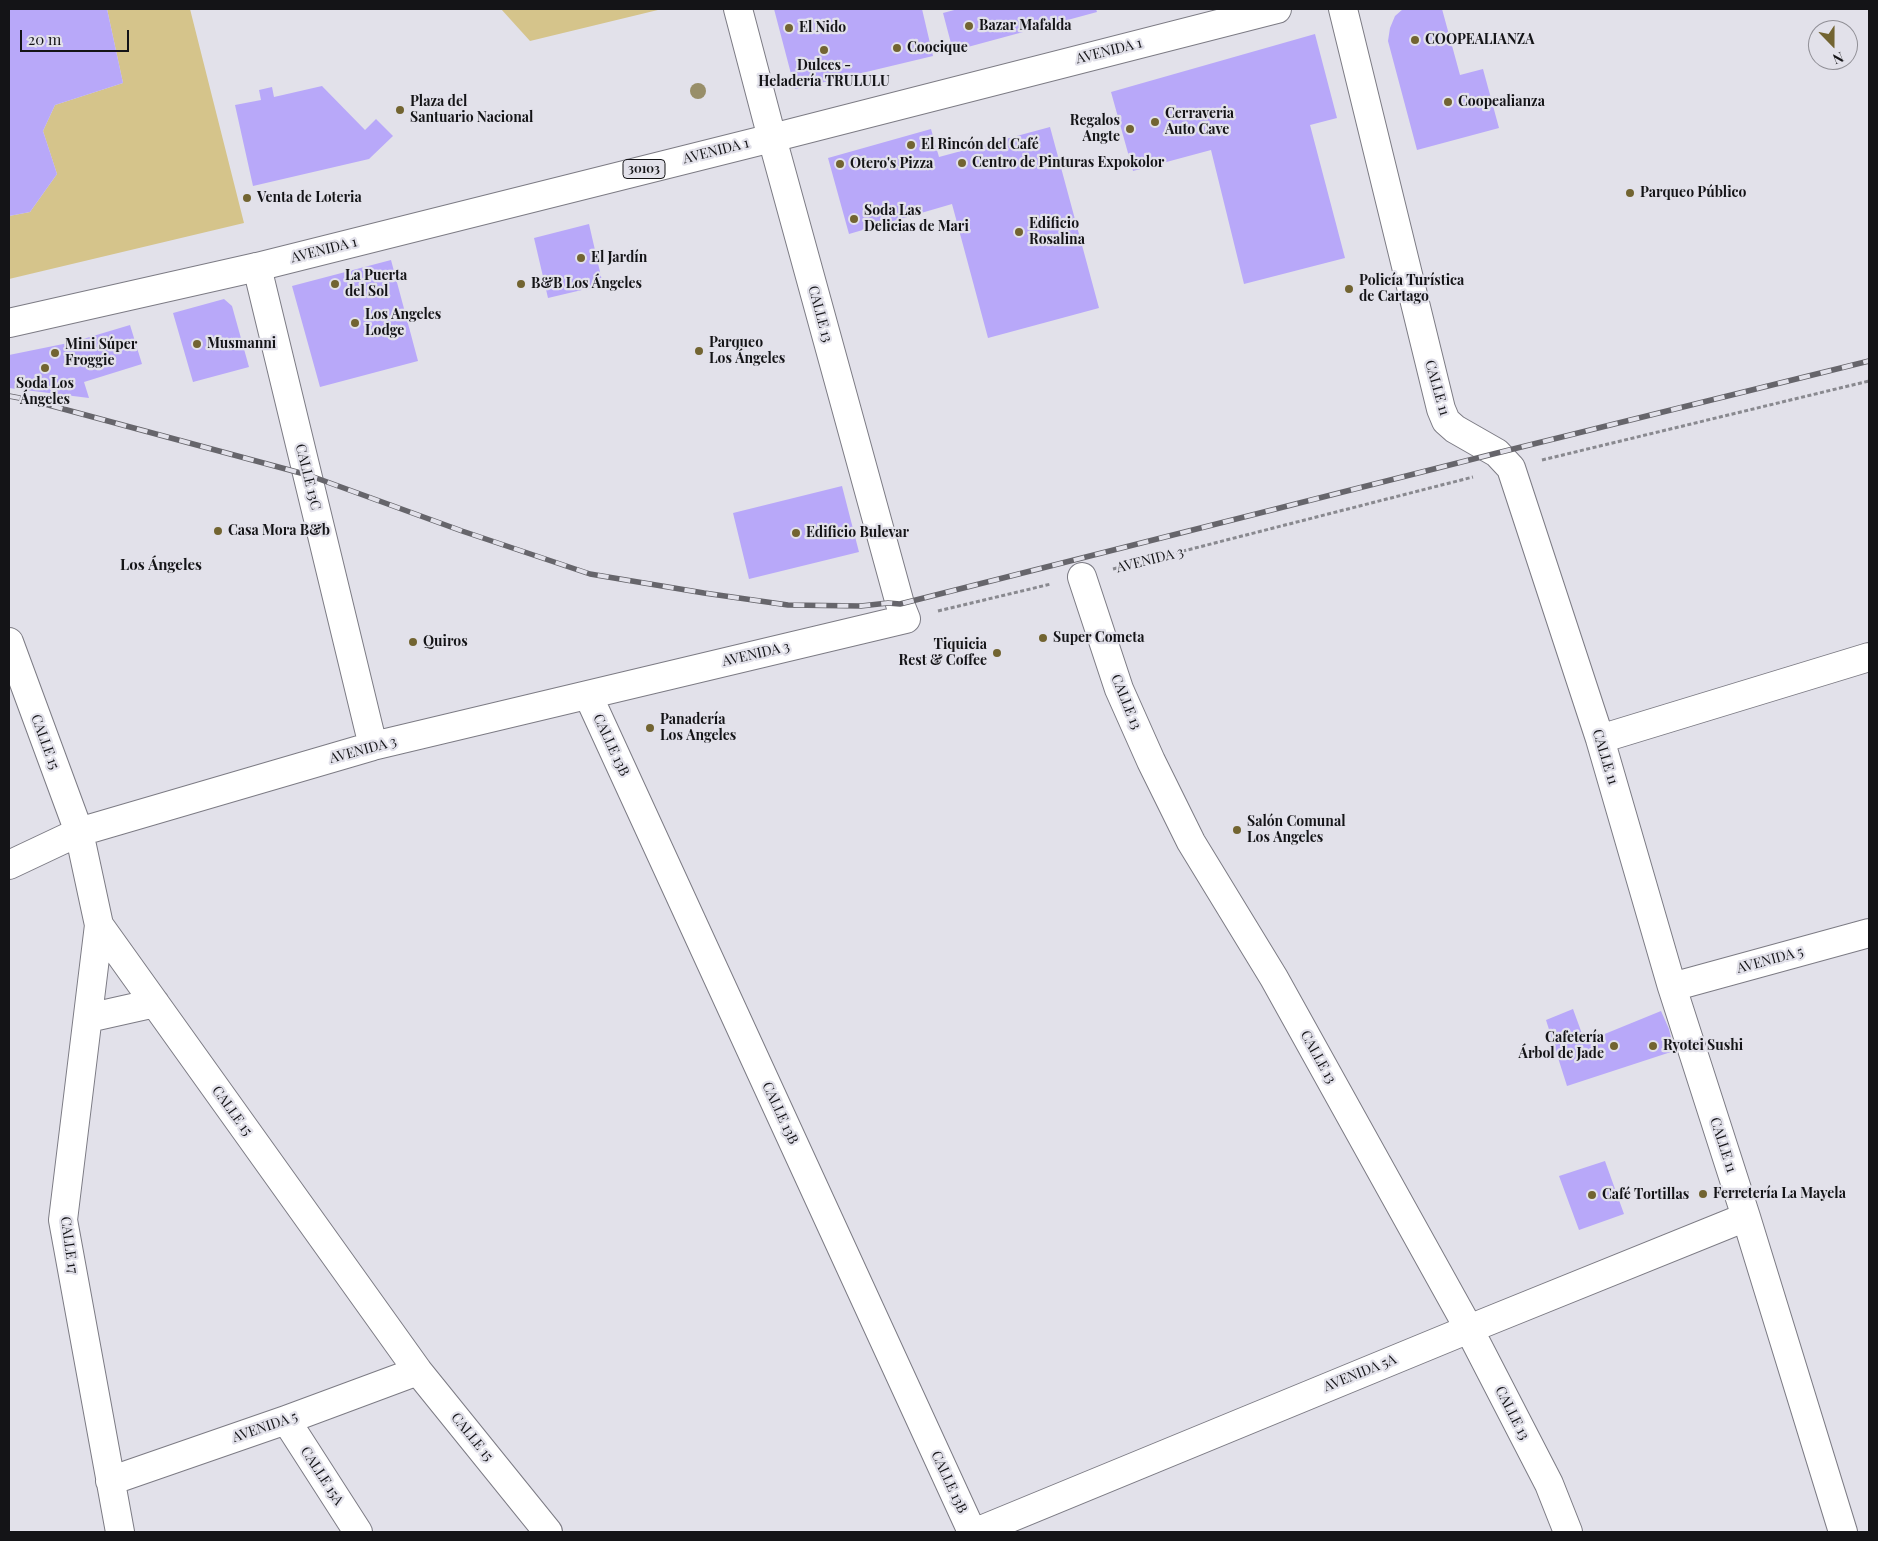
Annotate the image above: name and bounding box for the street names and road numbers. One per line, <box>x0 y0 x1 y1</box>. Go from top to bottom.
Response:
street label: AVENIDA 1 <box>1074 35 1144 67</box>
street label: AVENIDA 1 <box>681 135 751 167</box>
road number: 30103 <box>623 160 665 178</box>
street label: AVENIDA 1 <box>289 234 359 266</box>
street label: CALLE 13 <box>804 284 836 344</box>
street label: CALLE 11 <box>1421 358 1453 418</box>
street label: CALLE 13C <box>292 442 324 512</box>
street label: AVENIDA 3 <box>1115 544 1185 576</box>
street label: AVENIDA 3 <box>721 638 791 670</box>
street label: CALLE 13 <box>1107 672 1145 732</box>
street label: CALLE 13B <box>589 711 633 779</box>
street label: CALLE 15 <box>27 712 63 772</box>
street label: CALLE 11 <box>1589 727 1621 787</box>
street label: AVENIDA 3 <box>328 733 398 767</box>
street label: AVENIDA 5 <box>1735 943 1805 977</box>
street label: CALLE 13 <box>1297 1028 1339 1086</box>
street label: CALLE 13B <box>758 1079 802 1147</box>
street label: CALLE 15 <box>208 1083 256 1139</box>
street label: CALLE 11 <box>1706 1115 1740 1175</box>
street label: CALLE 17 <box>57 1215 81 1275</box>
street label: AVENIDA 5A <box>1321 1351 1399 1395</box>
street label: CALLE 13 <box>1491 1383 1533 1443</box>
street label: AVENIDA 5 <box>230 1408 300 1446</box>
street label: CALLE 15 <box>447 1409 497 1465</box>
street label: CALLE 15A <box>297 1444 347 1508</box>
street label: CALLE 13B <box>927 1448 971 1516</box>

